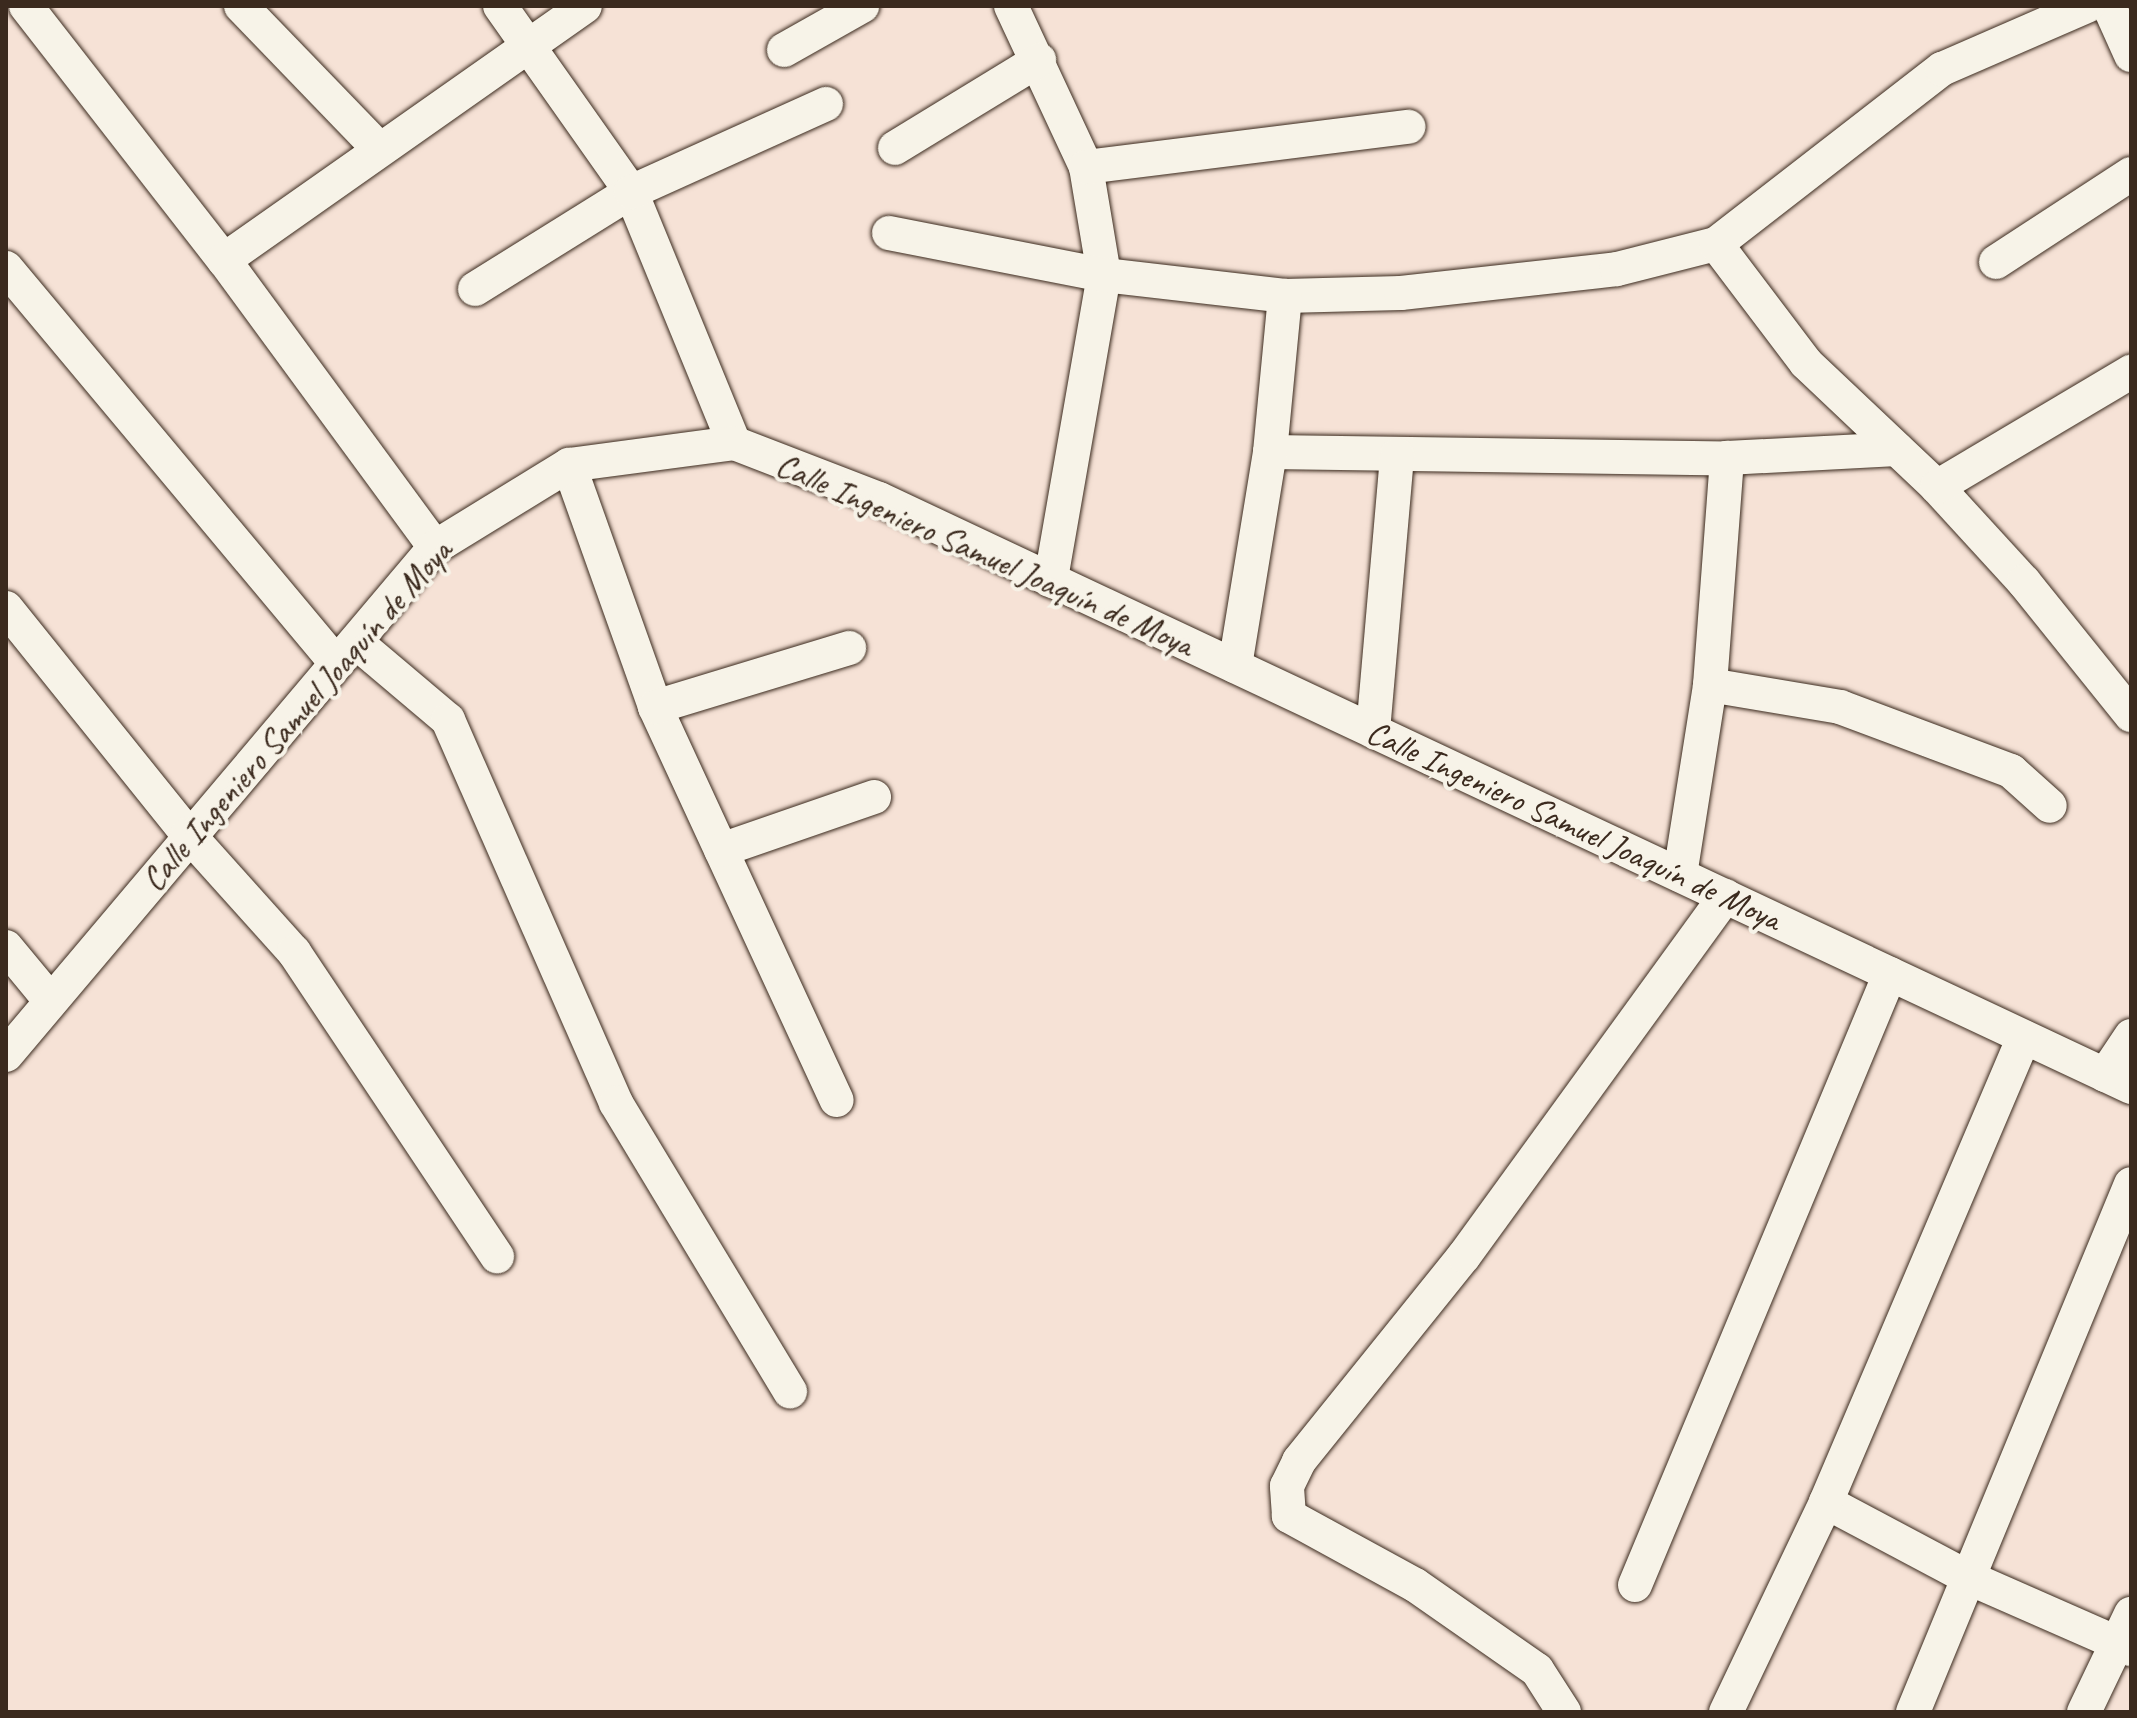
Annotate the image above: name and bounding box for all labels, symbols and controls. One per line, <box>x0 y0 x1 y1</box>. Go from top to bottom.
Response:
street label: Calle Ingeniero Samuel Joaquín de Moya <box>771 444 1199 664</box>
street label: Calle Ingeniero Samuel Joaquín de Moya <box>133 531 459 899</box>
street label: Calle Ingeniero Samuel Joaquín de Moya <box>1361 711 1787 939</box>

